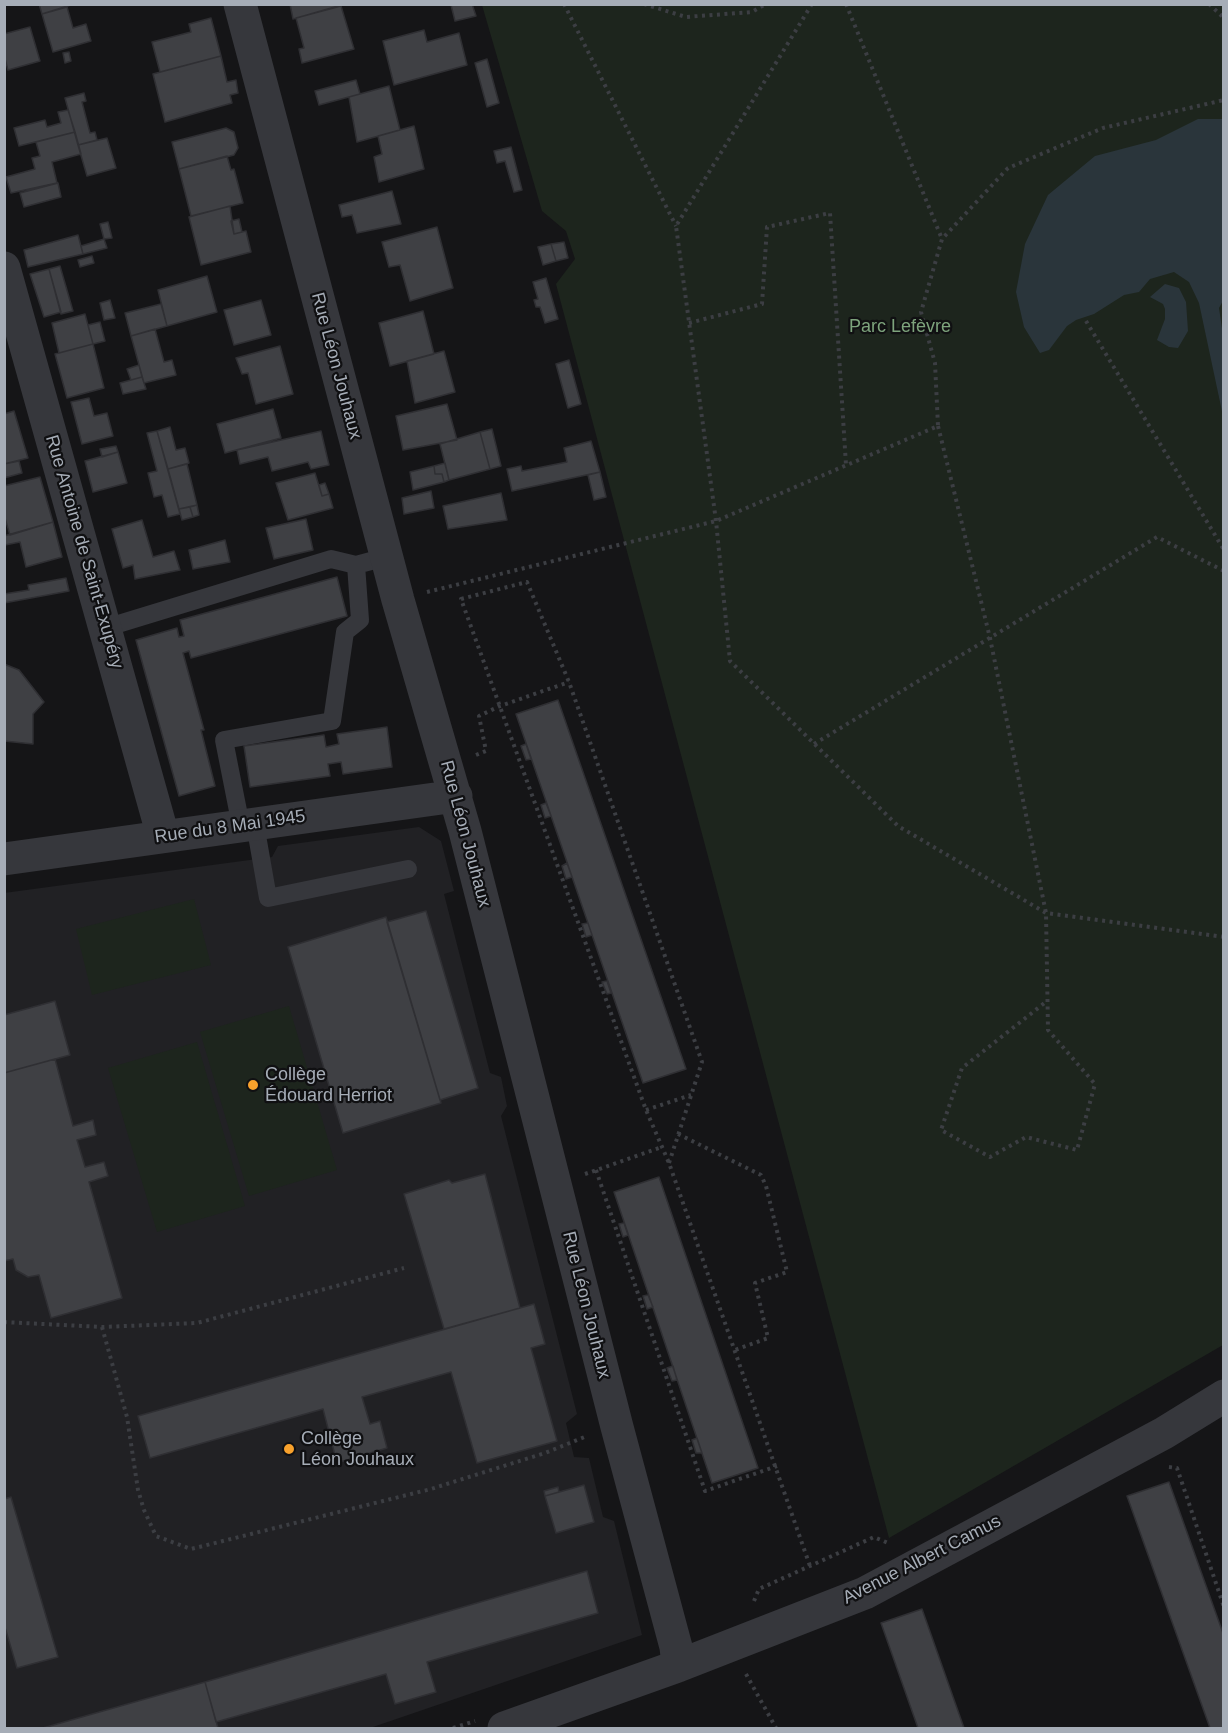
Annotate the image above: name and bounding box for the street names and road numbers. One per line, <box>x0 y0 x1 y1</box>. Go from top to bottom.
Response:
street label: Rue Léon Jouhaux <box>306 290 366 442</box>
street label: Rue Antoine de Saint-Exupéry <box>40 433 128 671</box>
street label: Rue Léon Jouhaux <box>435 758 495 910</box>
street label: Rue du 8 Mai 1945 <box>153 806 307 848</box>
street label: Rue Léon Jouhaux <box>557 1229 615 1381</box>
street label: Avenue Albert Camus <box>839 1511 1005 1609</box>

